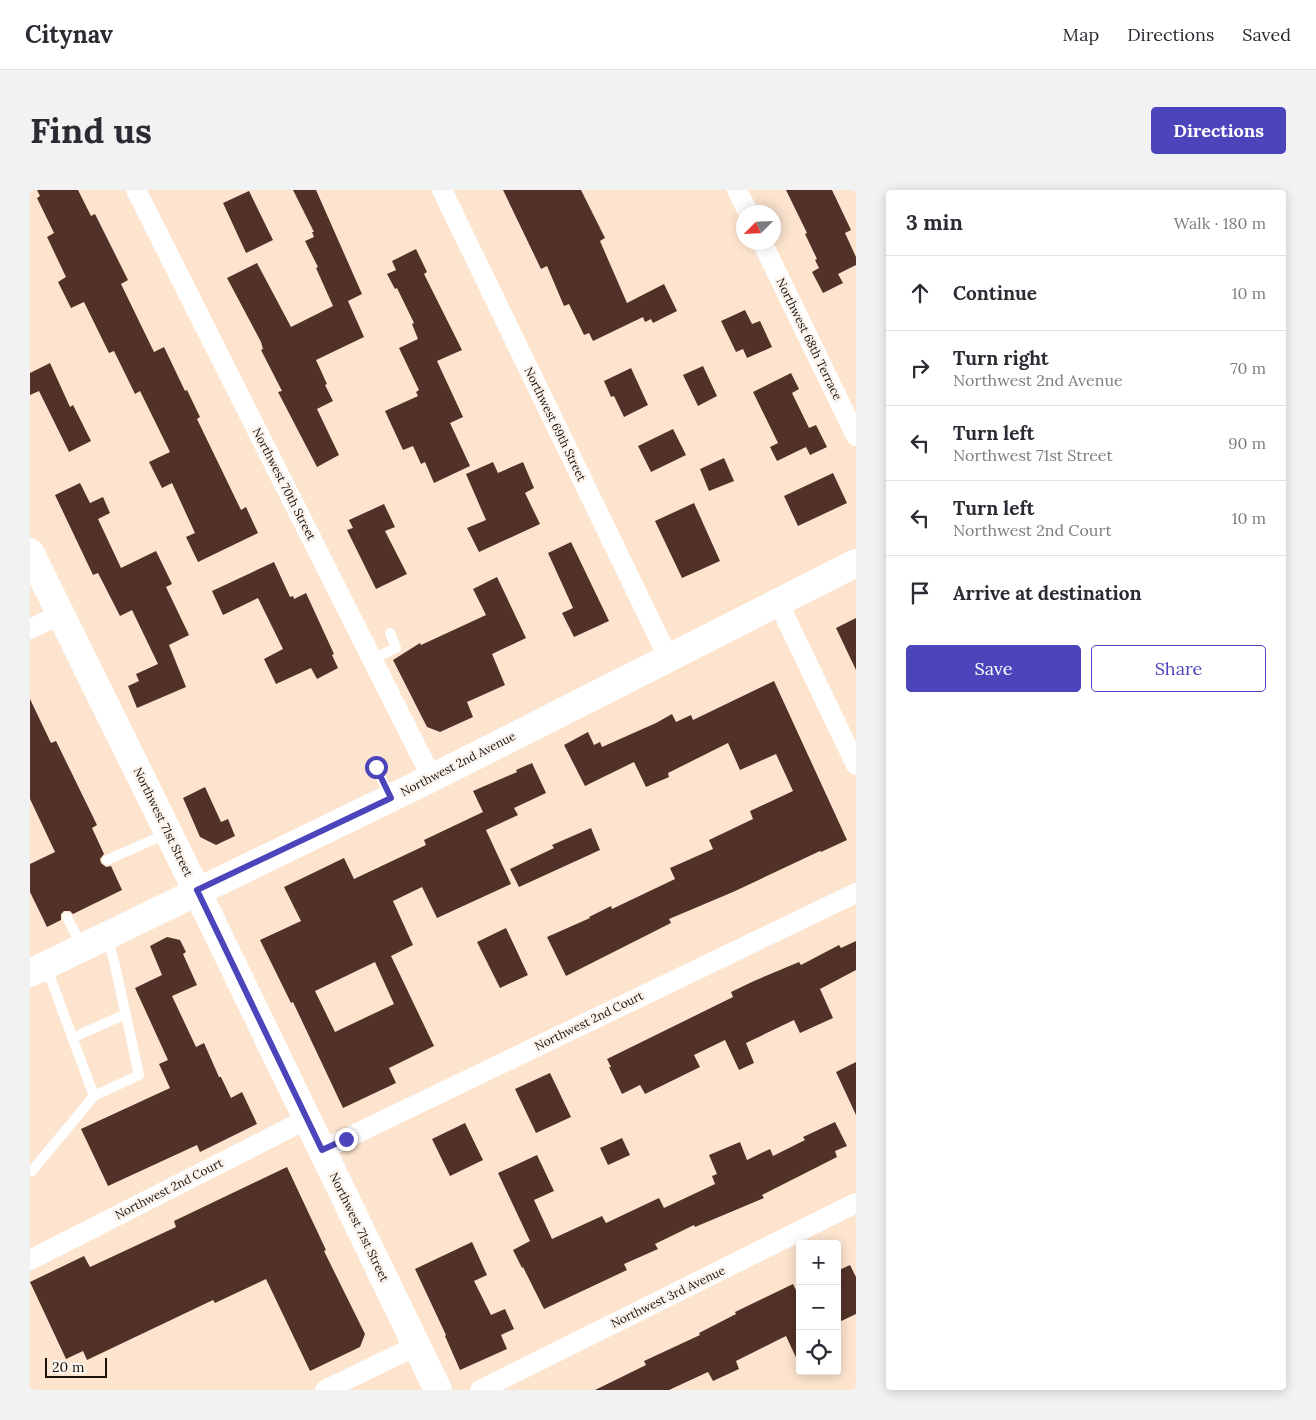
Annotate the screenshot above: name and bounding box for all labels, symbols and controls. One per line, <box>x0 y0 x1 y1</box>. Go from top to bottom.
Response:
text: Citynav <box>25 19 113 50</box>
text: Map <box>1063 23 1099 46</box>
text: Directions <box>1127 23 1214 46</box>
text: Saved <box>1242 23 1291 46</box>
button: Directions <box>1151 107 1286 154</box>
text: Find us <box>30 108 152 153</box>
north arrow <box>736 205 781 250</box>
text: 3 min <box>906 209 963 236</box>
text: Walk · 180 m <box>1174 213 1266 233</box>
street label: Northwest 68th Terrace <box>773 275 846 403</box>
icon: ahead <box>906 279 934 307</box>
text: Continue <box>953 281 1037 305</box>
text: 10 m <box>1232 283 1266 303</box>
text: Turn right <box>953 346 1049 370</box>
icon: right <box>906 354 934 382</box>
text: 70 m <box>1230 358 1266 378</box>
street label: Northwest 69th Street <box>521 364 590 484</box>
text: Northwest 2nd Avenue <box>953 370 1123 390</box>
text: Turn left <box>953 421 1034 445</box>
street label: Northwest 70th Street <box>250 425 320 543</box>
icon: left <box>906 429 934 457</box>
text: 90 m <box>1228 433 1266 453</box>
text: Northwest 71st Street <box>953 445 1113 465</box>
text: Turn left <box>953 496 1034 520</box>
icon: left <box>906 504 934 532</box>
text: 10 m <box>1232 508 1266 528</box>
text: Northwest 2nd Court <box>953 520 1112 540</box>
icon: arrive <box>906 579 934 607</box>
text: Arrive at destination <box>953 581 1142 605</box>
button: Save <box>906 645 1081 692</box>
button: Share <box>1091 645 1266 692</box>
street label: Northwest 2nd Avenue <box>398 728 518 799</box>
route start <box>365 756 388 779</box>
street label: Northwest 71st Street <box>130 765 197 879</box>
street label: Northwest 2nd Court <box>532 988 646 1053</box>
route end <box>335 1128 358 1151</box>
street label: Northwest 2nd Court <box>112 1155 225 1222</box>
street label: Northwest 71st Street <box>326 1170 393 1284</box>
map controls <box>796 1240 841 1375</box>
button: + <box>796 1240 841 1285</box>
street label: Northwest 3rd Avenue <box>608 1262 728 1331</box>
button: − <box>796 1285 841 1330</box>
button: locate <box>796 1330 841 1375</box>
scale bar <box>45 1355 108 1378</box>
text: 20 m <box>52 1358 84 1376</box>

